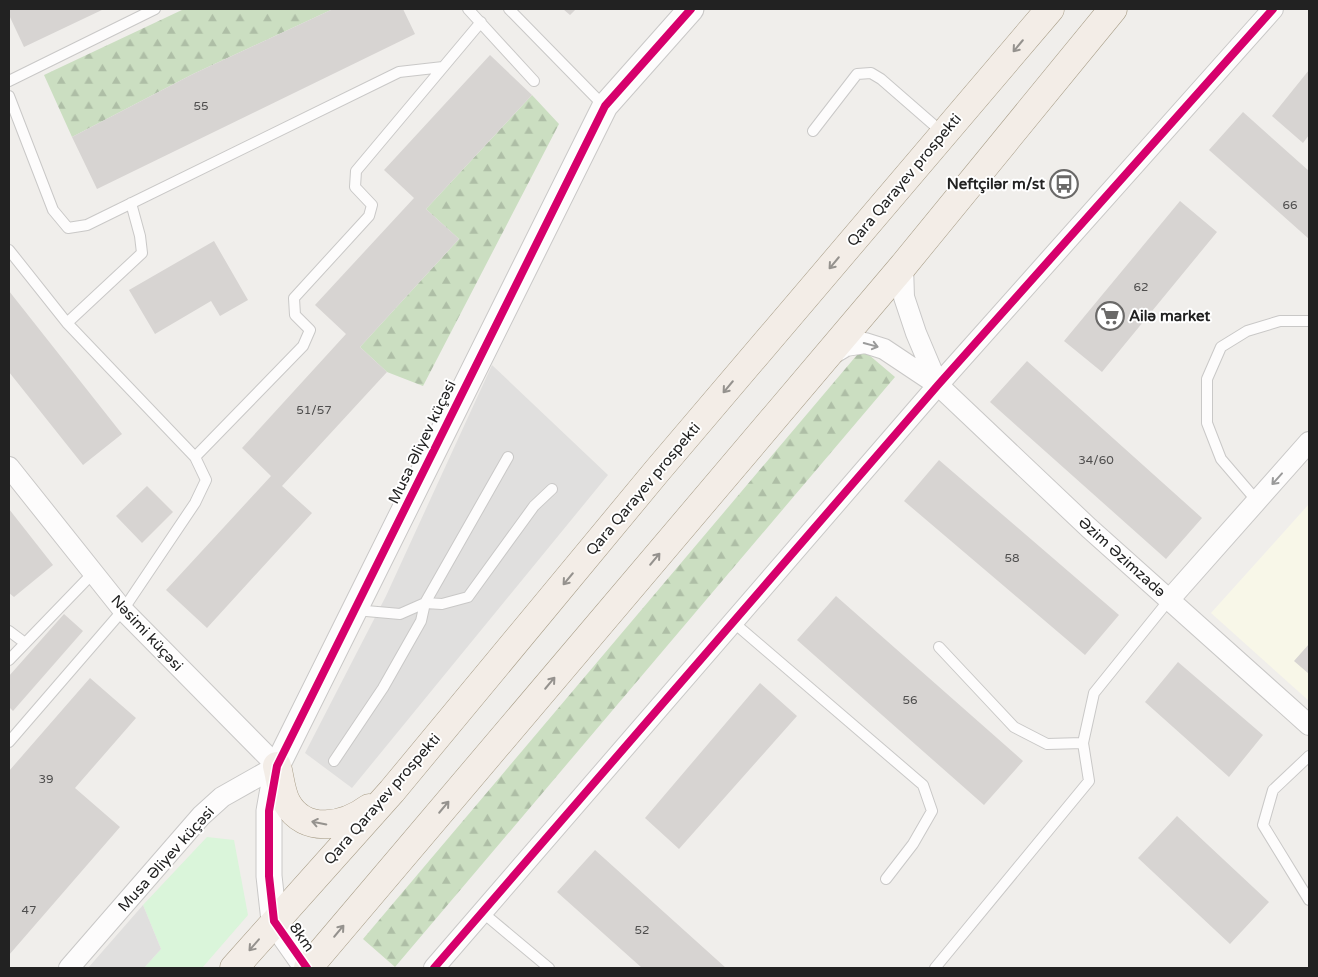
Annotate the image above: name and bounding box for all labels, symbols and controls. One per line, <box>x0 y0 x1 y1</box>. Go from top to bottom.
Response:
one-way arrow <box>1013 39 1024 52</box>
house number: 55 <box>193 99 209 113</box>
street label: Qara Qarayev prospekti <box>843 110 965 250</box>
bus stop icon: Neftçilər m/st <box>1049 169 1079 199</box>
place label: Neftçilər m/st <box>947 175 1045 194</box>
house number: 66 <box>1282 198 1298 212</box>
one-way arrow <box>828 256 839 269</box>
house number: 62 <box>1133 280 1149 294</box>
supermarket icon: Ailə market <box>1095 301 1125 331</box>
place label: Ailə market <box>1129 307 1210 325</box>
one-way arrow <box>863 341 879 351</box>
street label: Musa Əliyev küçəsi <box>384 377 460 507</box>
one-way arrow <box>723 380 734 393</box>
house number: 51/57 <box>296 403 332 417</box>
street label: Qara Qarayev prospekti <box>582 419 704 559</box>
house number: 34/60 <box>1078 453 1114 467</box>
one-way arrow <box>1271 472 1283 485</box>
street label: Əzim Əzimzadə <box>1075 513 1169 601</box>
house number: 58 <box>1004 551 1020 565</box>
one-way arrow <box>649 553 661 566</box>
one-way arrow <box>562 572 574 585</box>
street label: Nəsimi küçəsi <box>107 591 187 675</box>
one-way arrow <box>544 677 555 690</box>
house number: 56 <box>902 693 918 707</box>
street label: Qara Qarayev prospekti <box>320 730 444 868</box>
house number: 39 <box>38 772 54 786</box>
one-way arrow <box>439 801 450 814</box>
street label: Musa Əliyev küçəsi <box>114 803 218 915</box>
one-way arrow <box>311 818 327 828</box>
house number: 47 <box>21 903 37 917</box>
street label: 8km <box>286 919 318 955</box>
house number: 52 <box>634 923 650 937</box>
one-way arrow <box>334 925 345 938</box>
one-way arrow <box>248 938 260 951</box>

